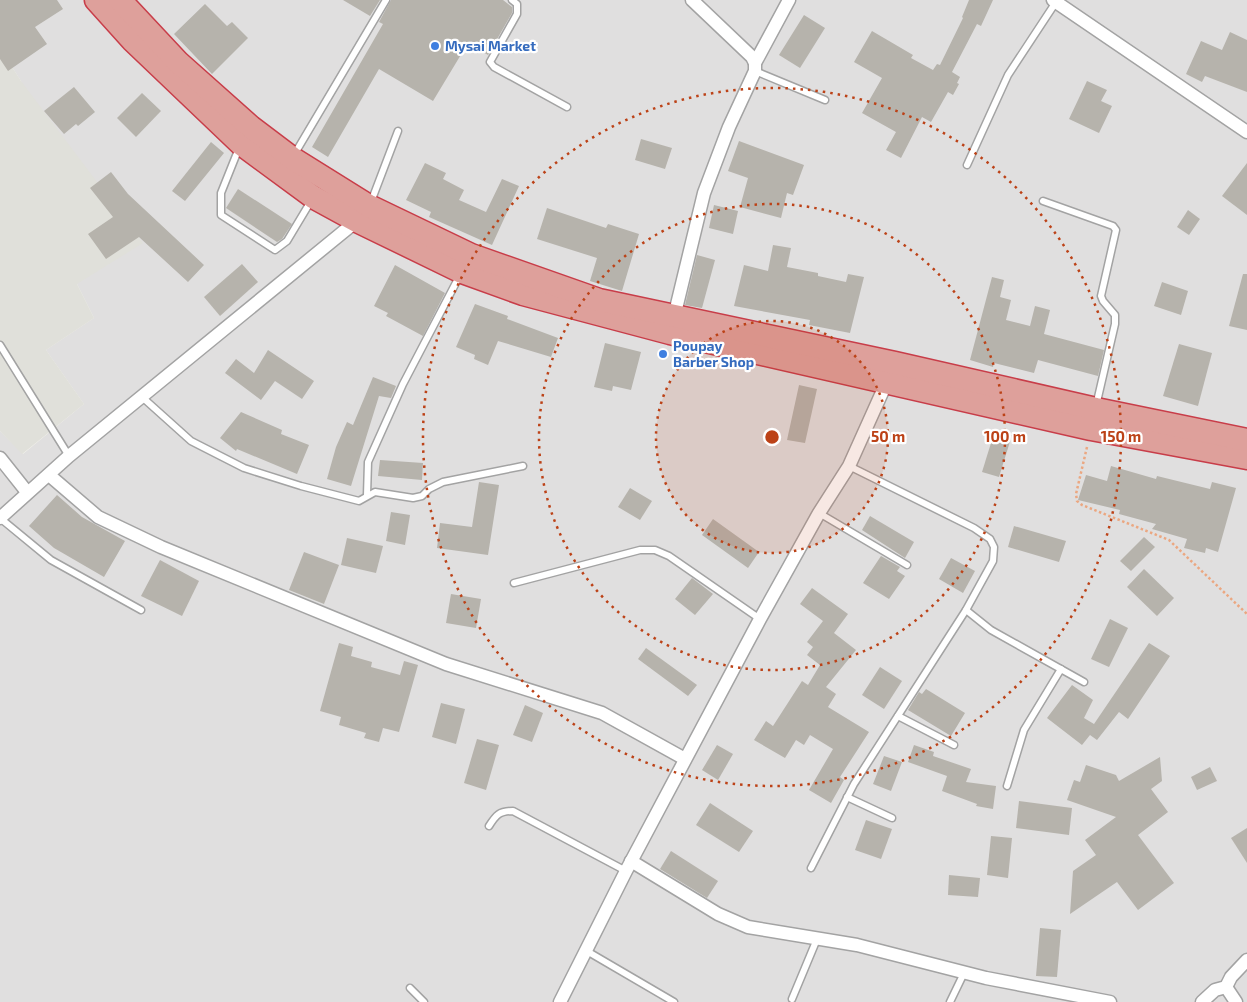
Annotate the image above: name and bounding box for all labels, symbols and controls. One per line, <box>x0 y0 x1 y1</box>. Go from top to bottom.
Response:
place label: Mysai Market <box>445 37 536 54</box>
marker: Mysai Market <box>429 40 441 52</box>
place label: Poupay Barber Shop <box>673 337 754 370</box>
marker: Poupay Barber Shop <box>657 348 669 360</box>
text: 50 m <box>871 427 905 445</box>
text: 100 m <box>984 427 1026 445</box>
text: 150 m <box>1101 427 1141 445</box>
centre of rings <box>763 428 781 446</box>

